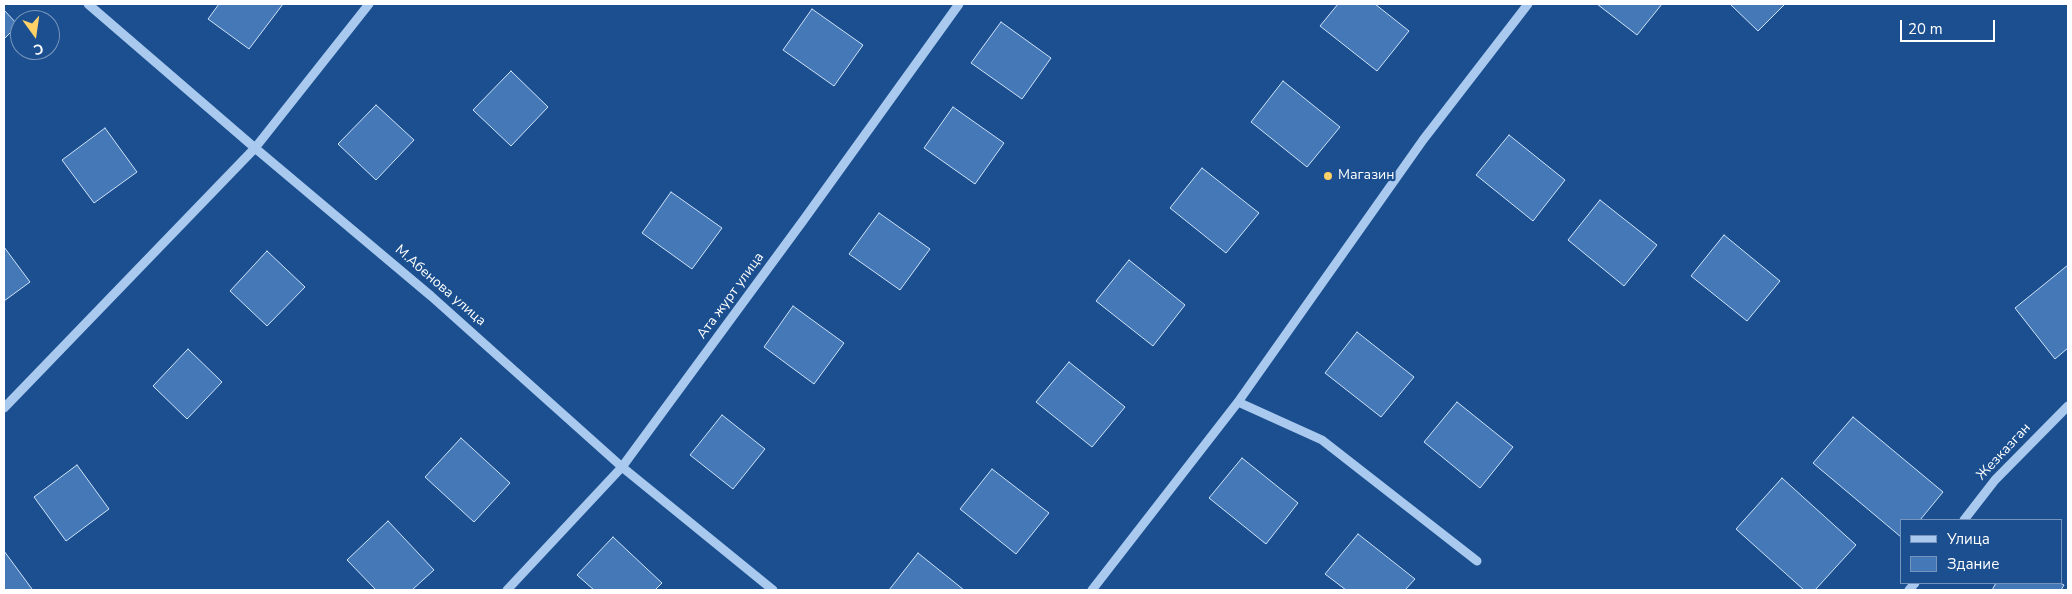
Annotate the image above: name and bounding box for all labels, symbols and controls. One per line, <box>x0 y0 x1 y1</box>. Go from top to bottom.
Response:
north arrow <box>10 10 60 60</box>
scale bar <box>1902 10 1997 42</box>
text: 20 m <box>1908 19 1943 39</box>
text: С <box>32 39 45 59</box>
place label: Магазин <box>1338 168 1395 184</box>
marker: Магазин <box>1322 170 1334 182</box>
street label: М.Абенова улица <box>391 242 489 330</box>
street label: Ата журт улица <box>694 250 768 342</box>
street label: Жезказган <box>1973 420 2035 484</box>
legend <box>1900 519 2062 584</box>
text: Улица <box>1947 529 1990 549</box>
text: Здание <box>1947 554 1999 574</box>

